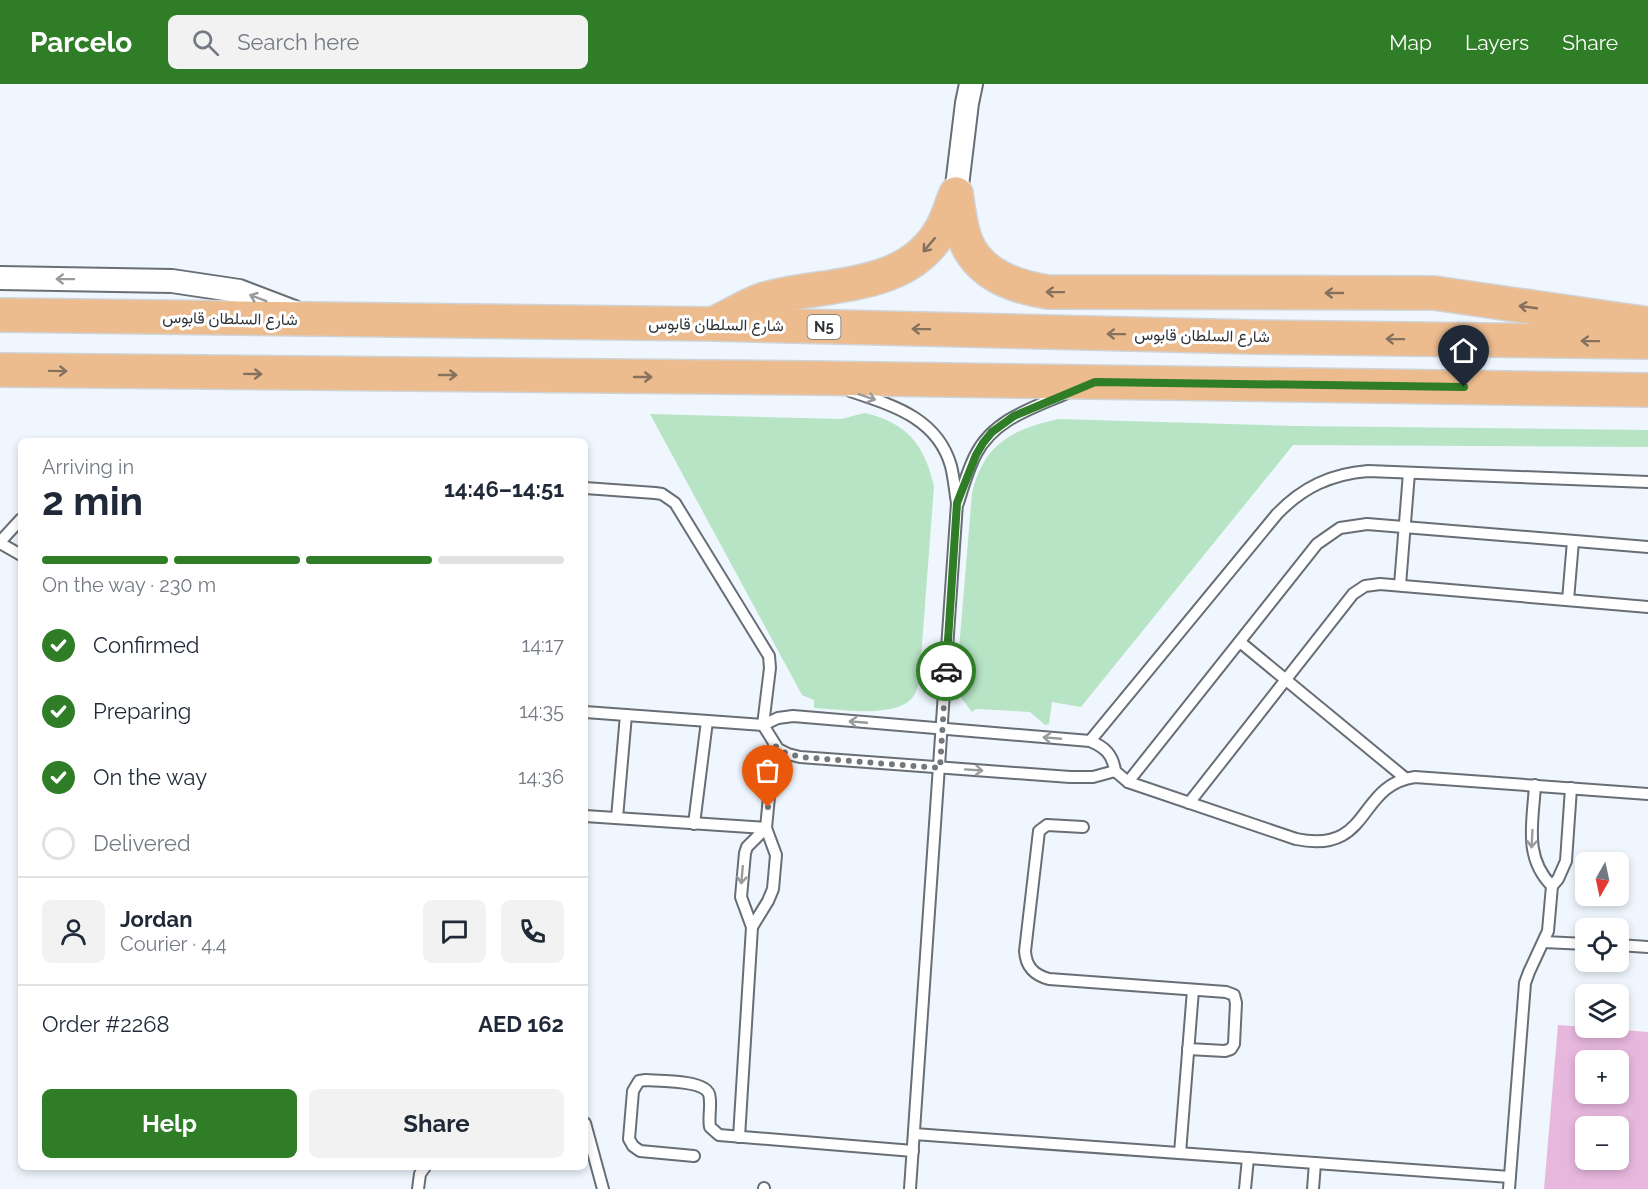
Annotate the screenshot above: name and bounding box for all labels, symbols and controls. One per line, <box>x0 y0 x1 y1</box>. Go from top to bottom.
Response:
search box <box>168 15 588 69</box>
text: Parcelo <box>30 26 132 59</box>
icon: search <box>189 26 222 59</box>
text: Search here <box>237 29 359 55</box>
text: Map <box>1389 30 1432 55</box>
text: Layers <box>1465 30 1529 55</box>
text: Share <box>1562 30 1618 55</box>
one-way arrow <box>922 237 936 252</box>
one-way arrow <box>55 273 75 285</box>
one-way arrow <box>1045 286 1065 297</box>
one-way arrow <box>1324 287 1344 299</box>
one-way arrow <box>249 292 268 303</box>
one-way arrow <box>1518 301 1538 312</box>
street label: شارع السلطان قابوس <box>162 308 298 331</box>
street label: شارع السلطان قابوس <box>648 314 784 337</box>
road number: N5 <box>808 315 840 339</box>
one-way arrow <box>911 323 931 335</box>
street label: شارع السلطان قابوس <box>1134 325 1270 348</box>
pin <box>1438 325 1489 387</box>
one-way arrow <box>1106 328 1126 339</box>
one-way arrow <box>1385 333 1405 345</box>
icon: home <box>1447 334 1480 367</box>
one-way arrow <box>1580 335 1600 347</box>
one-way arrow <box>48 365 68 377</box>
one-way arrow <box>243 368 263 380</box>
one-way arrow <box>438 369 458 381</box>
one-way arrow <box>633 371 653 383</box>
one-way arrow <box>857 392 876 403</box>
text: Arriving in <box>42 455 134 479</box>
text: 14:46–14:51 <box>444 476 564 502</box>
text: 2 min <box>42 478 143 524</box>
text: On the way · 230 m <box>42 573 216 597</box>
icon: check <box>42 629 75 662</box>
text: Confirmed <box>93 632 200 658</box>
text: 14:17 <box>522 633 564 657</box>
courier <box>916 641 976 701</box>
icon: car <box>930 655 963 688</box>
icon: check <box>42 695 75 728</box>
text: Preparing <box>93 698 191 724</box>
text: 14:35 <box>519 699 564 723</box>
one-way arrow <box>849 716 869 727</box>
one-way arrow <box>1043 732 1063 743</box>
pin <box>742 745 793 807</box>
icon: bag <box>751 754 784 787</box>
icon: check <box>42 761 75 794</box>
text: On the way <box>93 764 207 790</box>
text: 14:36 <box>518 765 564 789</box>
one-way arrow <box>963 765 983 776</box>
one-way arrow <box>1526 828 1537 848</box>
text: Delivered <box>93 830 191 856</box>
north arrow <box>1575 852 1629 906</box>
map controls <box>1575 852 1629 1170</box>
one-way arrow <box>736 864 747 884</box>
button: person <box>42 900 105 963</box>
button: chat <box>423 900 486 963</box>
button: phone <box>501 900 564 963</box>
text: Jordan <box>120 906 192 932</box>
button: locate <box>1575 918 1629 972</box>
text: Courier · 4.4 <box>120 932 227 956</box>
button: layers <box>1575 984 1629 1038</box>
text: Order #2268 <box>42 1011 169 1037</box>
text: AED 162 <box>478 1011 564 1037</box>
button: + <box>1575 1050 1629 1104</box>
button: Help <box>42 1089 297 1158</box>
button: Share <box>309 1089 564 1158</box>
button: − <box>1575 1116 1629 1170</box>

